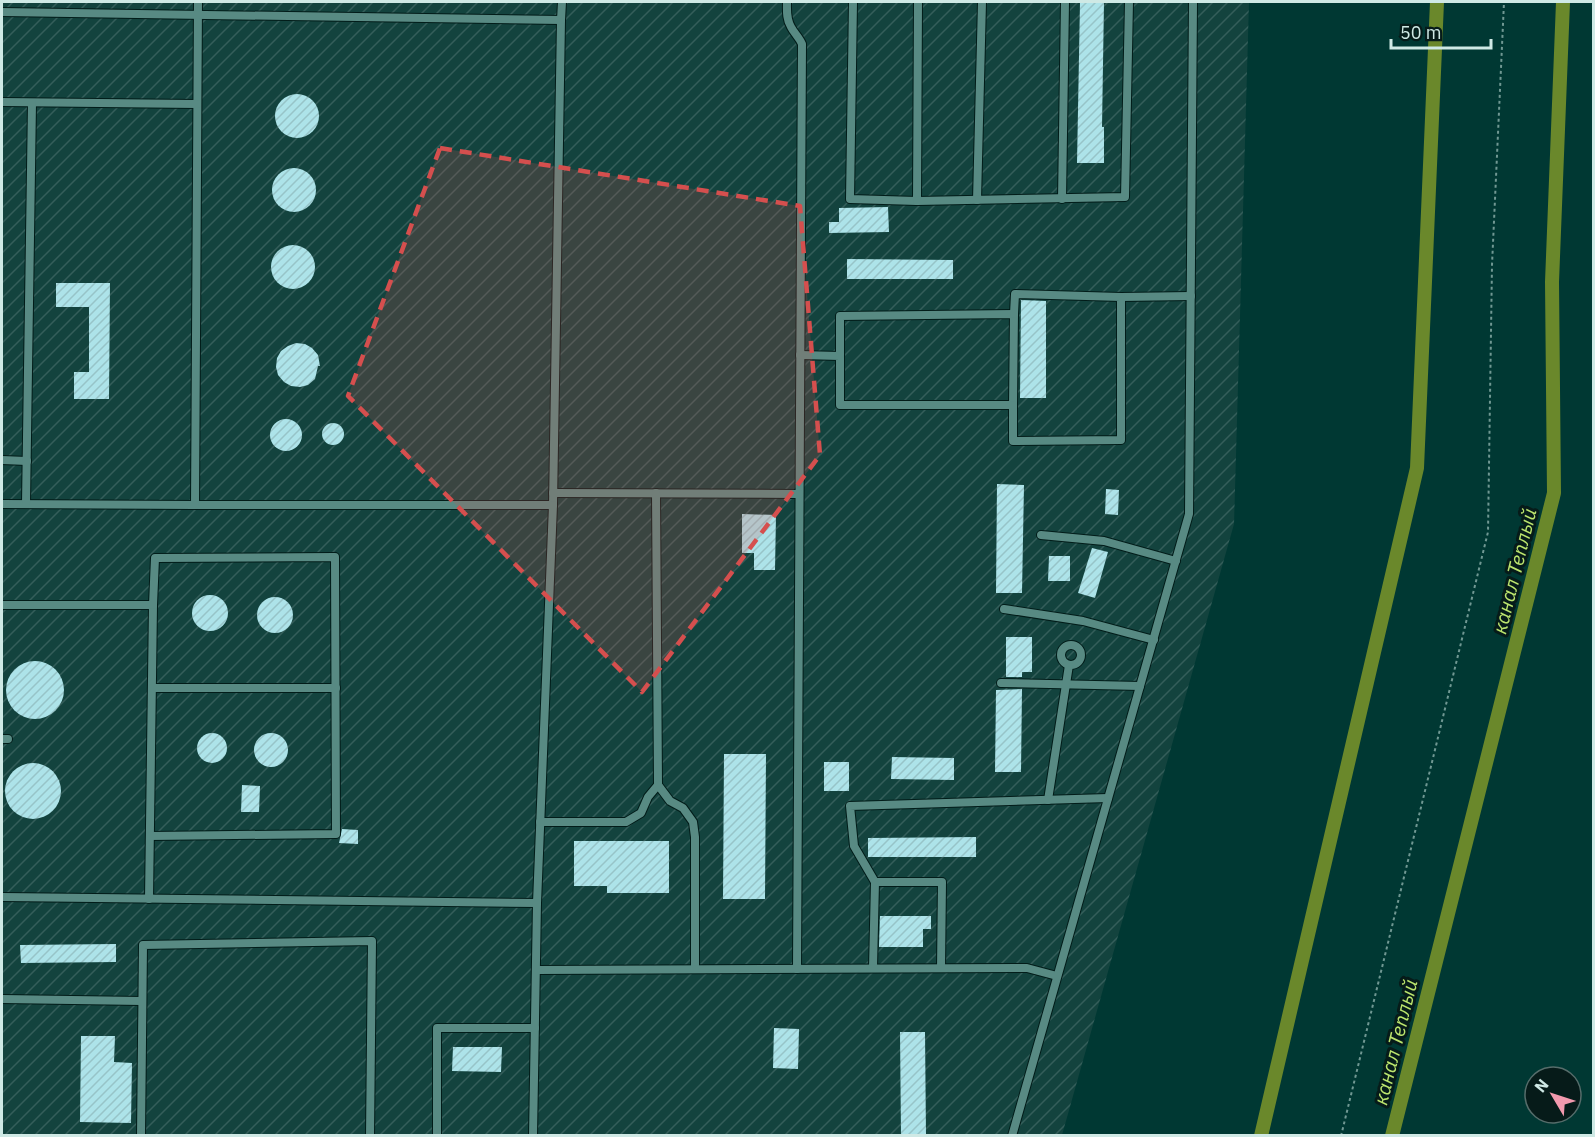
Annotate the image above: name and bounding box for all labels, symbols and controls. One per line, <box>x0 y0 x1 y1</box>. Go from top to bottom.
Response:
scale bar <box>1391 12 1492 50</box>
text: 50 m <box>1400 21 1442 44</box>
water label: канал Теплый <box>1485 505 1543 637</box>
water label: канал Теплый <box>1366 976 1424 1108</box>
north arrow <box>1523 1065 1583 1125</box>
text: N <box>1530 1075 1553 1096</box>

